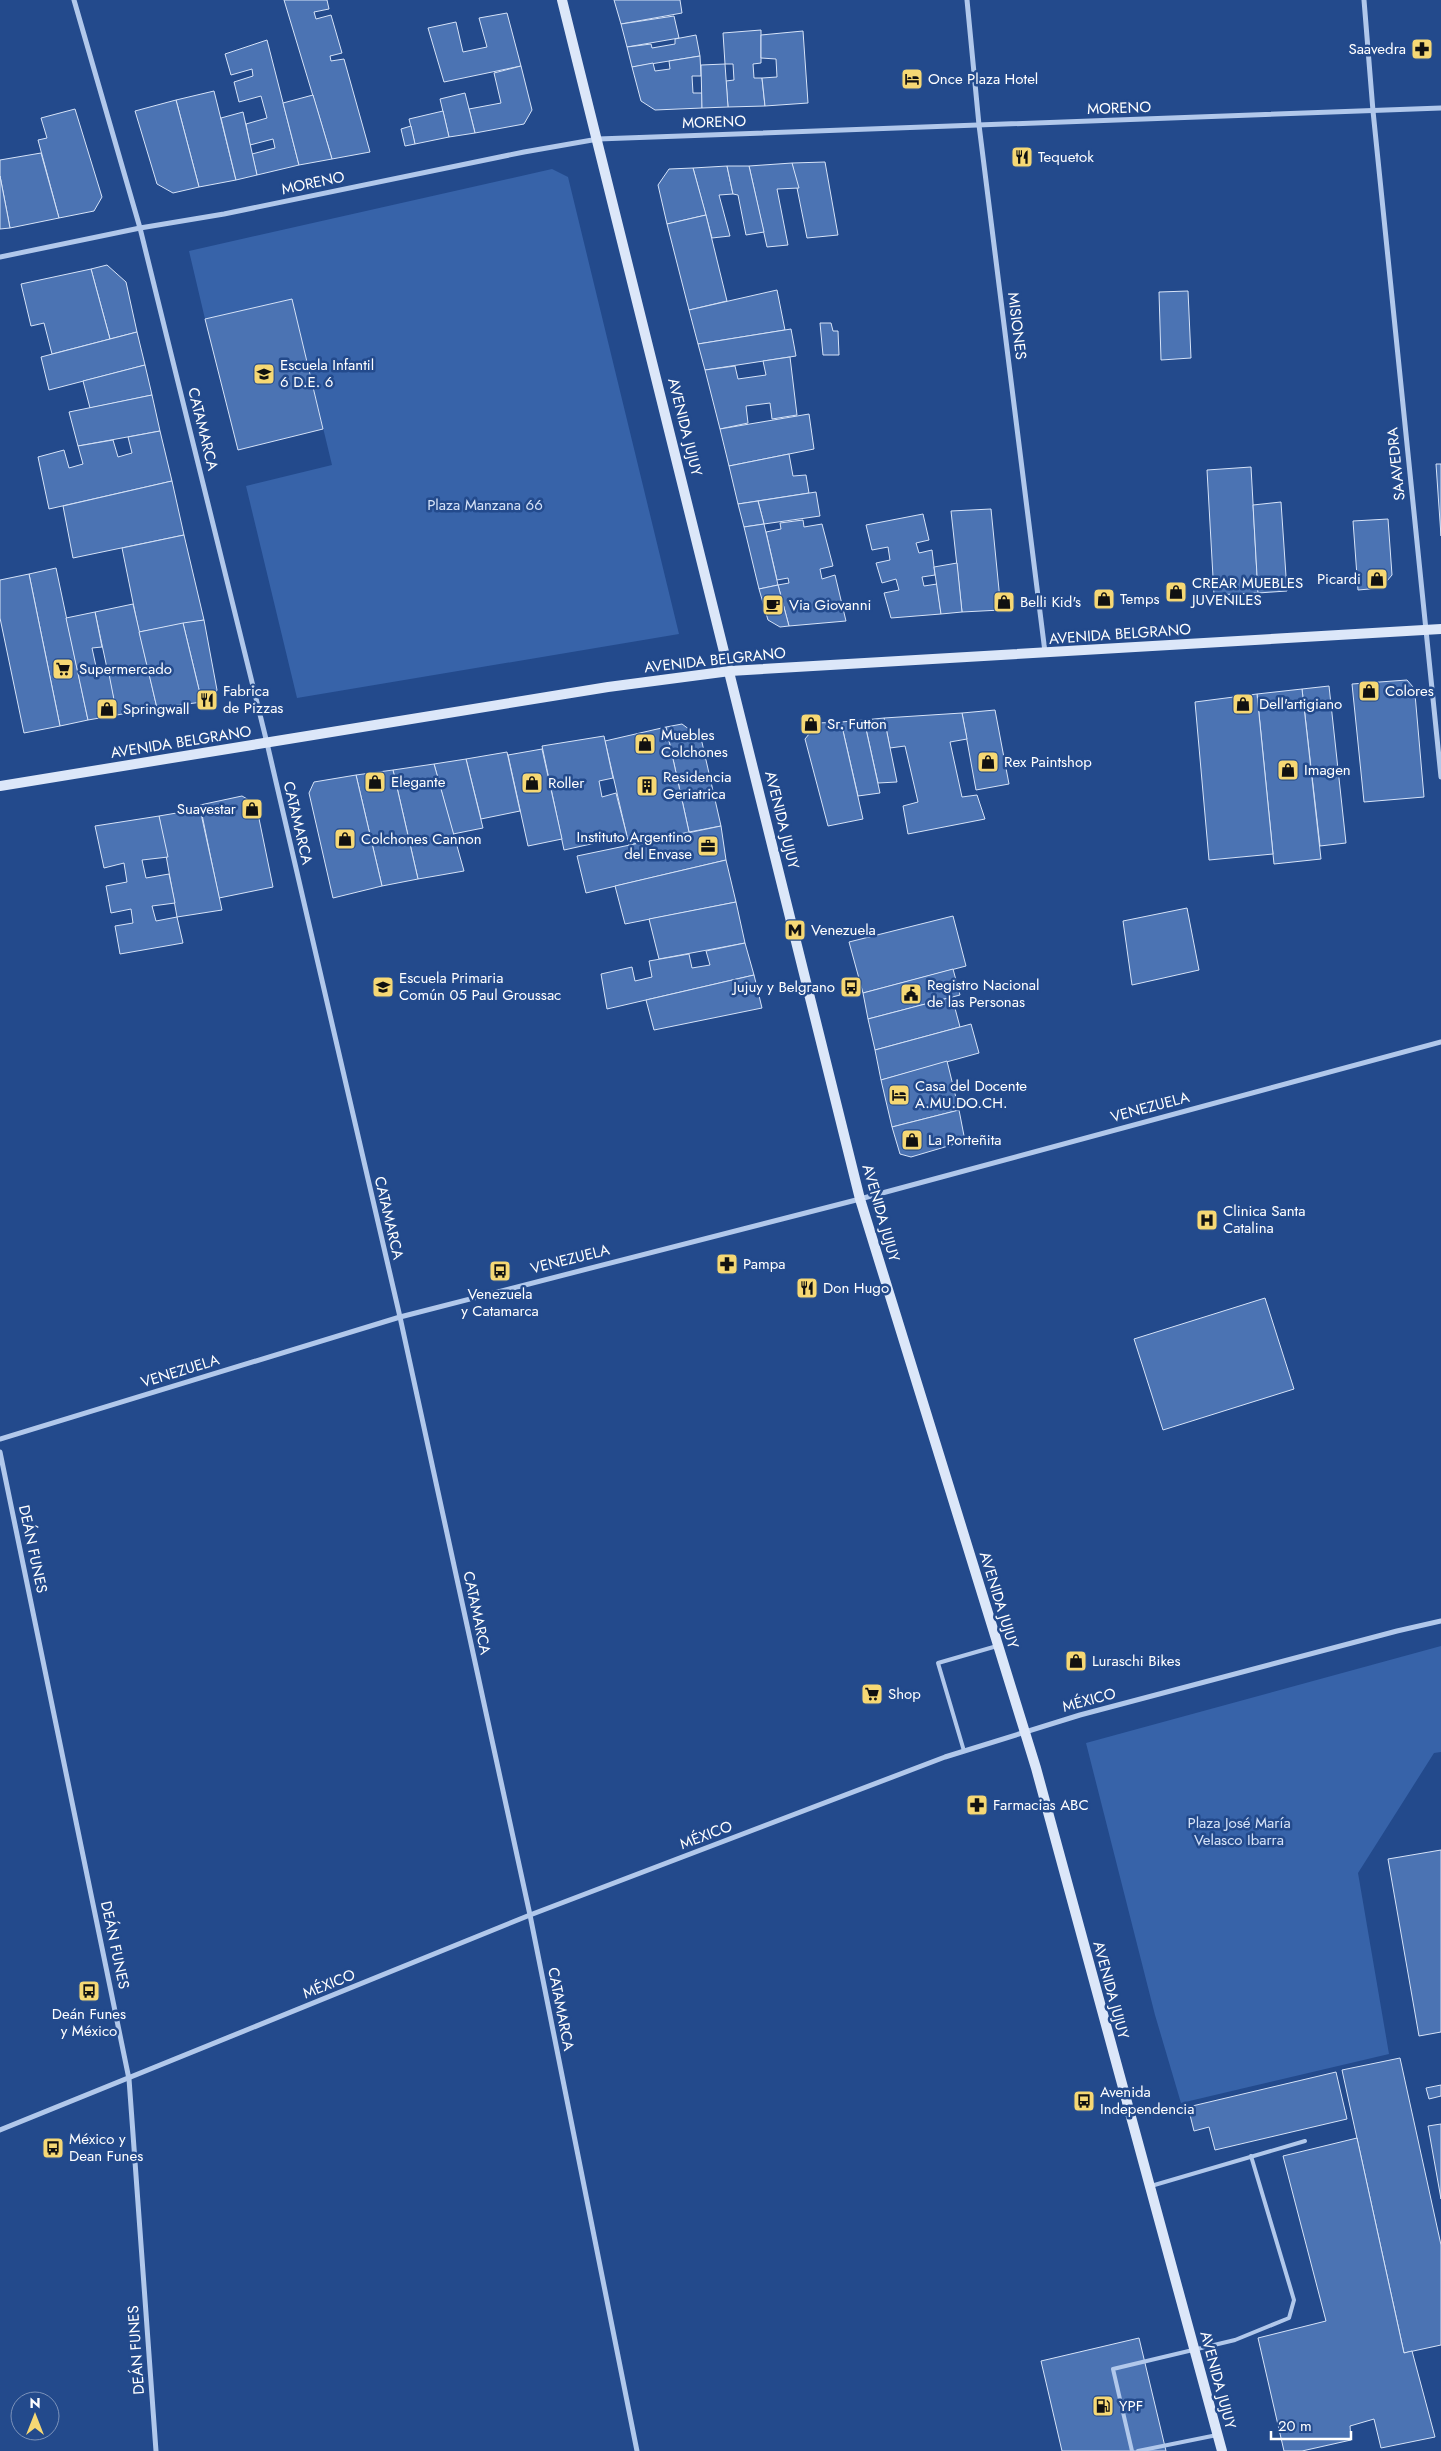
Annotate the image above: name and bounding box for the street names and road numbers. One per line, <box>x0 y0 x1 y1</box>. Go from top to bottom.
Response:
street label: MORENO <box>1087 96 1152 120</box>
street label: MORENO <box>682 110 747 134</box>
street label: MORENO <box>279 166 347 200</box>
street label: MISIONES <box>1002 291 1032 361</box>
street label: AVENIDA JUJUY <box>662 376 708 479</box>
street label: CATAMARCA <box>182 385 224 473</box>
street label: SAAVEDRA <box>1381 426 1411 502</box>
street label: AVENIDA BELGRANO <box>1048 618 1192 650</box>
street label: AVENIDA BELGRANO <box>643 642 787 678</box>
street label: AVENIDA BELGRANO <box>109 720 253 764</box>
street label: AVENIDA JUJUY <box>759 769 805 872</box>
street label: CATAMARCA <box>278 779 318 867</box>
street label: VENEZUELA <box>1108 1086 1192 1128</box>
street label: AVENIDA JUJUY <box>857 1162 906 1265</box>
street label: CATAMARCA <box>369 1174 409 1262</box>
street label: VENEZUELA <box>528 1239 612 1279</box>
street label: VENEZUELA <box>138 1349 222 1393</box>
street label: DEÁN FUNES <box>13 1503 53 1595</box>
street label: AVENIDA JUJUY <box>974 1549 1024 1652</box>
street label: CATAMARCA <box>457 1569 497 1657</box>
street label: MÉXICO <box>1060 1682 1118 1718</box>
street label: MÉXICO <box>677 1815 736 1855</box>
street label: DEÁN FUNES <box>95 1899 135 1991</box>
street label: AVENIDA JUJUY <box>1087 1939 1135 2042</box>
street label: MÉXICO <box>300 1964 359 2004</box>
street label: CATAMARCA <box>542 1965 580 2053</box>
street label: DEÁN FUNES <box>122 2305 150 2395</box>
street label: AVENIDA JUJUY <box>1194 2329 1242 2432</box>

